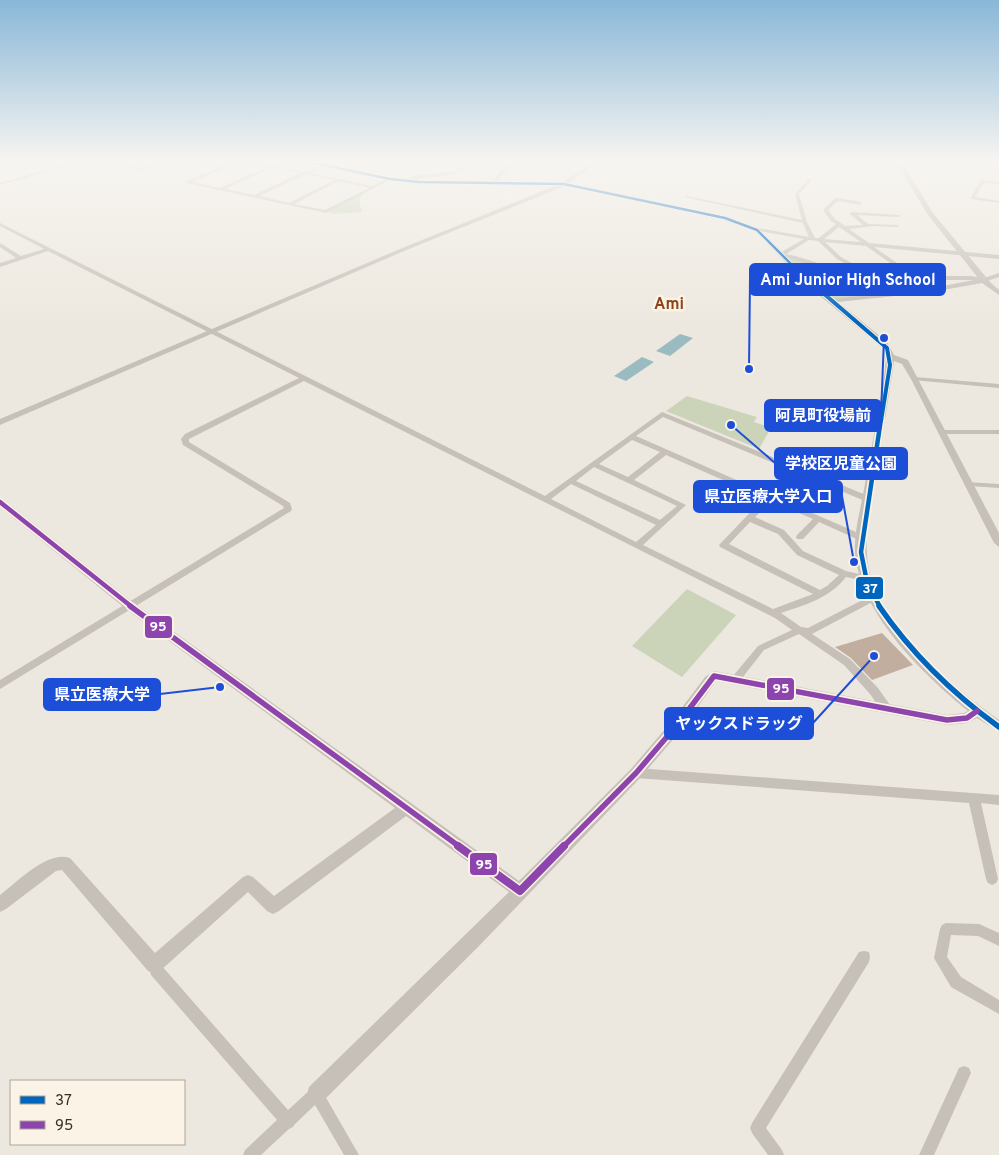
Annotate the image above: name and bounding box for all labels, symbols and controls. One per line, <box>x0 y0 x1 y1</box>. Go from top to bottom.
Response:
callout: Ami Junior High School <box>750 264 945 295</box>
text: Ami Junior High School <box>760 271 936 291</box>
district label: Ami <box>654 295 684 315</box>
callout: 阿見町役場前 <box>765 400 881 431</box>
text: 阿見町役場前 <box>775 407 871 427</box>
callout: 学校区児童公園 <box>775 448 907 479</box>
text: 学校区児童公園 <box>785 455 897 475</box>
callout: 県立医療大学入口 <box>694 481 842 512</box>
text: 県立医療大学入口 <box>704 488 832 508</box>
line badge: 37 <box>855 576 884 600</box>
text: 37 <box>862 581 878 598</box>
line badge: 95 <box>144 615 173 639</box>
text: 95 <box>149 619 167 636</box>
line badge: 95 <box>766 677 795 701</box>
callout: 県立医療大学 <box>44 679 160 710</box>
text: 95 <box>772 681 790 698</box>
text: 県立医療大学 <box>54 686 150 706</box>
callout: ヤックスドラッグ <box>665 708 813 739</box>
text: ヤックスドラッグ <box>675 714 803 735</box>
line badge: 95 <box>469 852 498 876</box>
text: 95 <box>475 857 493 874</box>
legend <box>10 1080 185 1145</box>
text: 37 <box>55 1092 72 1111</box>
text: 95 <box>55 1117 73 1136</box>

